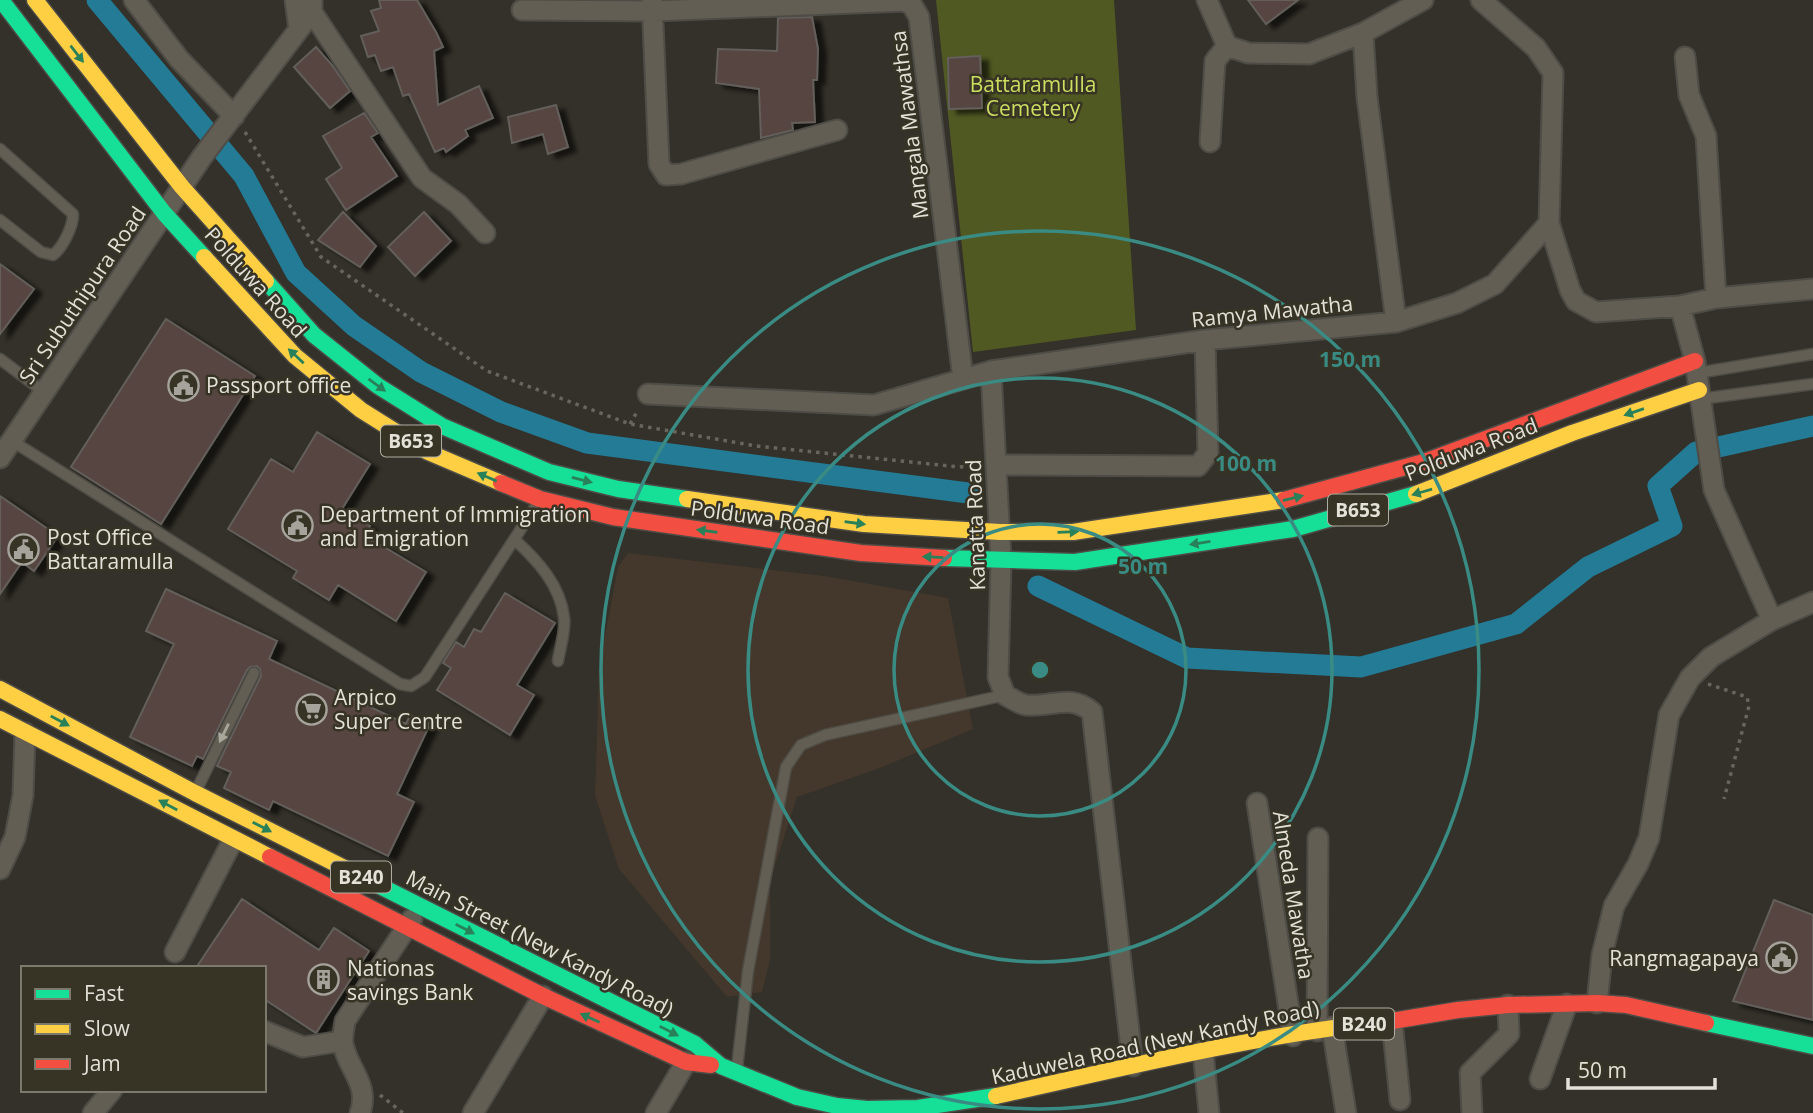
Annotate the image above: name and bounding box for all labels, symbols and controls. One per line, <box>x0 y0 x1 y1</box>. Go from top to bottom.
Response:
street label: Mangala Mawathsa <box>884 29 934 221</box>
one-way arrow <box>70 44 85 62</box>
park label: Battaramulla Cemetery <box>970 70 1096 122</box>
street label: Sri Subuthipura Road <box>12 201 152 389</box>
street label: Polduwa Road <box>199 221 313 343</box>
street label: Ramya Mawatha <box>1190 289 1354 333</box>
text: 150 m <box>1319 345 1381 373</box>
one-way arrow <box>287 348 305 364</box>
public building icon: Passport office <box>166 368 200 402</box>
place label: Passport office <box>206 371 351 399</box>
one-way arrow <box>368 377 386 391</box>
one-way arrow <box>1624 407 1645 418</box>
street label: Polduwa Road <box>1401 411 1541 487</box>
road number: B653 <box>381 426 441 456</box>
text: 100 m <box>1215 449 1277 477</box>
street label: Kanatta Road <box>959 459 991 591</box>
one-way arrow <box>477 471 497 483</box>
one-way arrow <box>571 475 593 486</box>
one-way arrow <box>1411 488 1432 498</box>
one-way arrow <box>1282 492 1304 503</box>
street label: Polduwa Road <box>689 493 831 541</box>
road number: B653 <box>1328 495 1388 526</box>
place label: Department of Immigration and Emigration <box>320 500 590 552</box>
public building icon: Department of Immigration and Emigration <box>280 509 314 543</box>
one-way arrow <box>844 518 866 529</box>
place label: Post Office Battaramulla <box>47 523 174 575</box>
one-way arrow <box>696 525 718 536</box>
one-way arrow <box>1057 526 1079 537</box>
public building icon: Post Office Battaramulla <box>7 532 41 566</box>
one-way arrow <box>1189 538 1211 549</box>
one-way arrow <box>921 552 943 563</box>
text: 50 m <box>1118 552 1168 580</box>
centre of rings <box>1028 658 1052 682</box>
place label: Arpico Super Centre <box>334 683 463 735</box>
supermarket icon: Arpico Super Centre <box>294 692 328 726</box>
one-way arrow <box>50 716 70 727</box>
one-way arrow <box>219 723 230 743</box>
one-way arrow <box>158 800 178 811</box>
street label: Almeda Mawatha <box>1267 809 1321 981</box>
one-way arrow <box>252 821 272 832</box>
road number: B240 <box>331 862 391 892</box>
street label: Main Street (New Kandy Road) <box>402 863 678 1023</box>
one-way arrow <box>455 923 475 934</box>
public building icon: Rangmagapaya <box>1765 941 1799 975</box>
place label: Rangmagapaya <box>1609 944 1759 972</box>
place label: Nationas savings Bank <box>347 954 473 1006</box>
building icon: Nationas savings Bank <box>307 963 341 997</box>
legend <box>21 966 266 1092</box>
text: Fast <box>84 979 124 1007</box>
street label: Kaduwela Road (New Kandy Road) <box>989 994 1321 1090</box>
road number: B240 <box>1334 1008 1394 1040</box>
one-way arrow <box>580 1012 600 1024</box>
text: Slow <box>84 1014 130 1042</box>
one-way arrow <box>659 1025 679 1036</box>
scale bar <box>1568 1046 1715 1090</box>
text: Jam <box>82 1049 121 1077</box>
text: 50 m <box>1578 1056 1627 1084</box>

